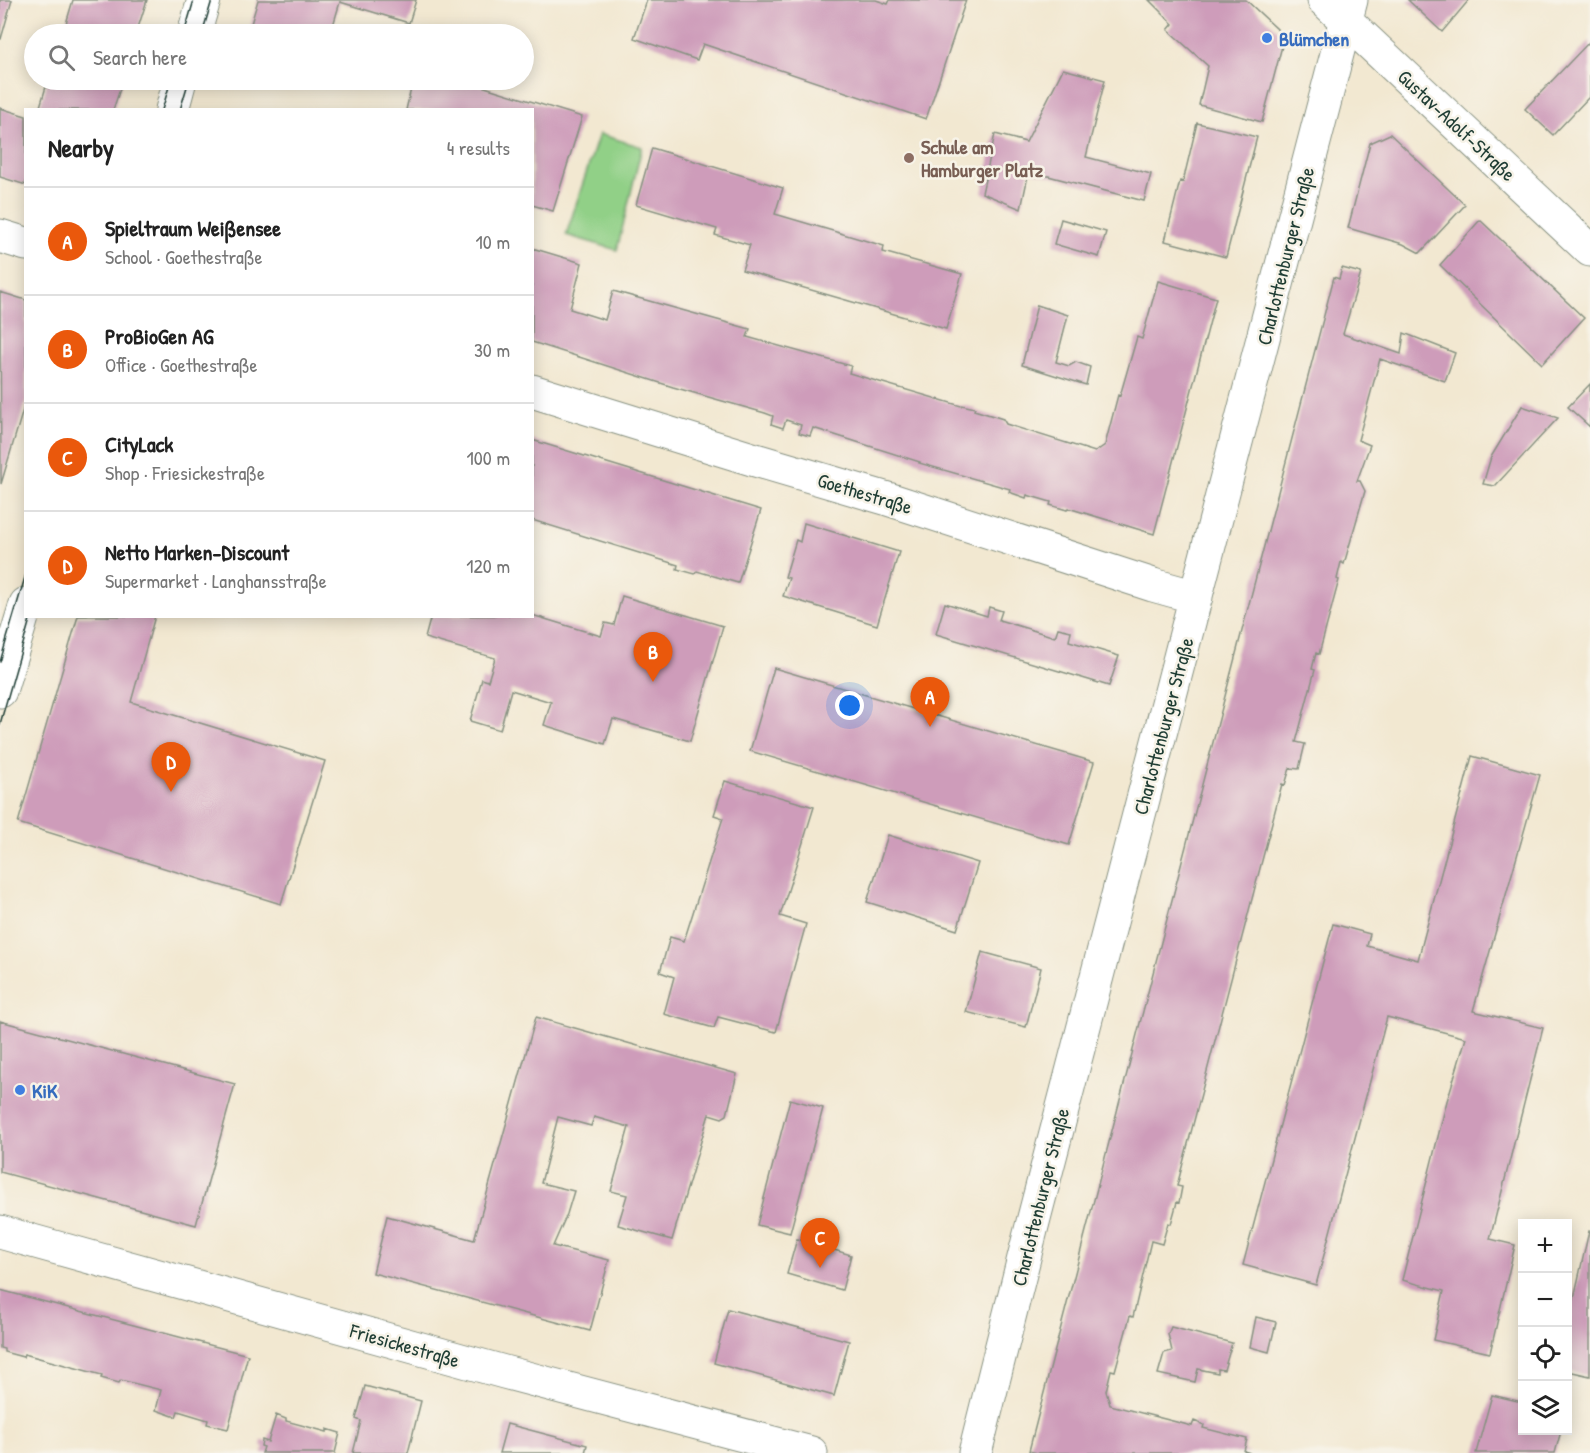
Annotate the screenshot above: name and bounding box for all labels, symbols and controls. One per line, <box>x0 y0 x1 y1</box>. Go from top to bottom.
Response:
search box <box>24 24 534 90</box>
place label: Blümchen <box>1279 25 1349 52</box>
marker: Blümchen <box>1260 31 1274 45</box>
icon: search <box>45 41 78 74</box>
text: Search here <box>93 42 187 72</box>
street label: Gustav-Adolf-Straße <box>1392 63 1522 187</box>
text: Nearby <box>48 130 114 165</box>
place label: Schule am Hamburger Platz <box>921 133 1044 184</box>
text: 4 results <box>447 134 510 161</box>
marker: Schule am Hamburger Platz <box>902 151 916 165</box>
street label: Charlottenburger Straße <box>1250 164 1320 348</box>
text: Spieltraum Weißensee <box>105 213 281 243</box>
text: A <box>63 228 72 255</box>
text: 10 m <box>476 228 510 255</box>
text: School · Goethestraße <box>105 243 263 270</box>
text: ProBioGen AG <box>105 321 213 351</box>
text: B <box>62 336 73 363</box>
text: 30 m <box>474 336 510 363</box>
text: Office · Goethestraße <box>105 351 258 378</box>
text: CityLack <box>105 429 173 459</box>
text: C <box>62 444 73 471</box>
text: 100 m <box>467 444 510 471</box>
text: Shop · Friesickestraße <box>105 459 265 486</box>
street label: Goethestraße <box>814 466 916 520</box>
text: Netto Marken-Discount <box>105 537 289 567</box>
text: D <box>63 552 72 579</box>
text: 120 m <box>466 552 510 579</box>
text: Supermarket · Langhansstraße <box>105 567 327 594</box>
pin: B <box>634 632 672 682</box>
street label: Charlottenburger Straße <box>1126 634 1200 818</box>
pin: A <box>910 678 950 727</box>
your location <box>835 691 864 720</box>
pin: D <box>152 742 190 792</box>
place label: KiK <box>32 1077 58 1104</box>
marker: KiK <box>13 1083 27 1097</box>
street label: Charlottenburger Straße <box>1005 1105 1075 1289</box>
pin: C <box>800 1218 840 1268</box>
map controls <box>1518 1219 1572 1435</box>
button: + <box>1518 1219 1572 1273</box>
button: − <box>1518 1273 1572 1327</box>
street label: Friesickestraße <box>346 1316 463 1373</box>
button: locate <box>1518 1327 1572 1381</box>
button: layers <box>1518 1381 1572 1435</box>

